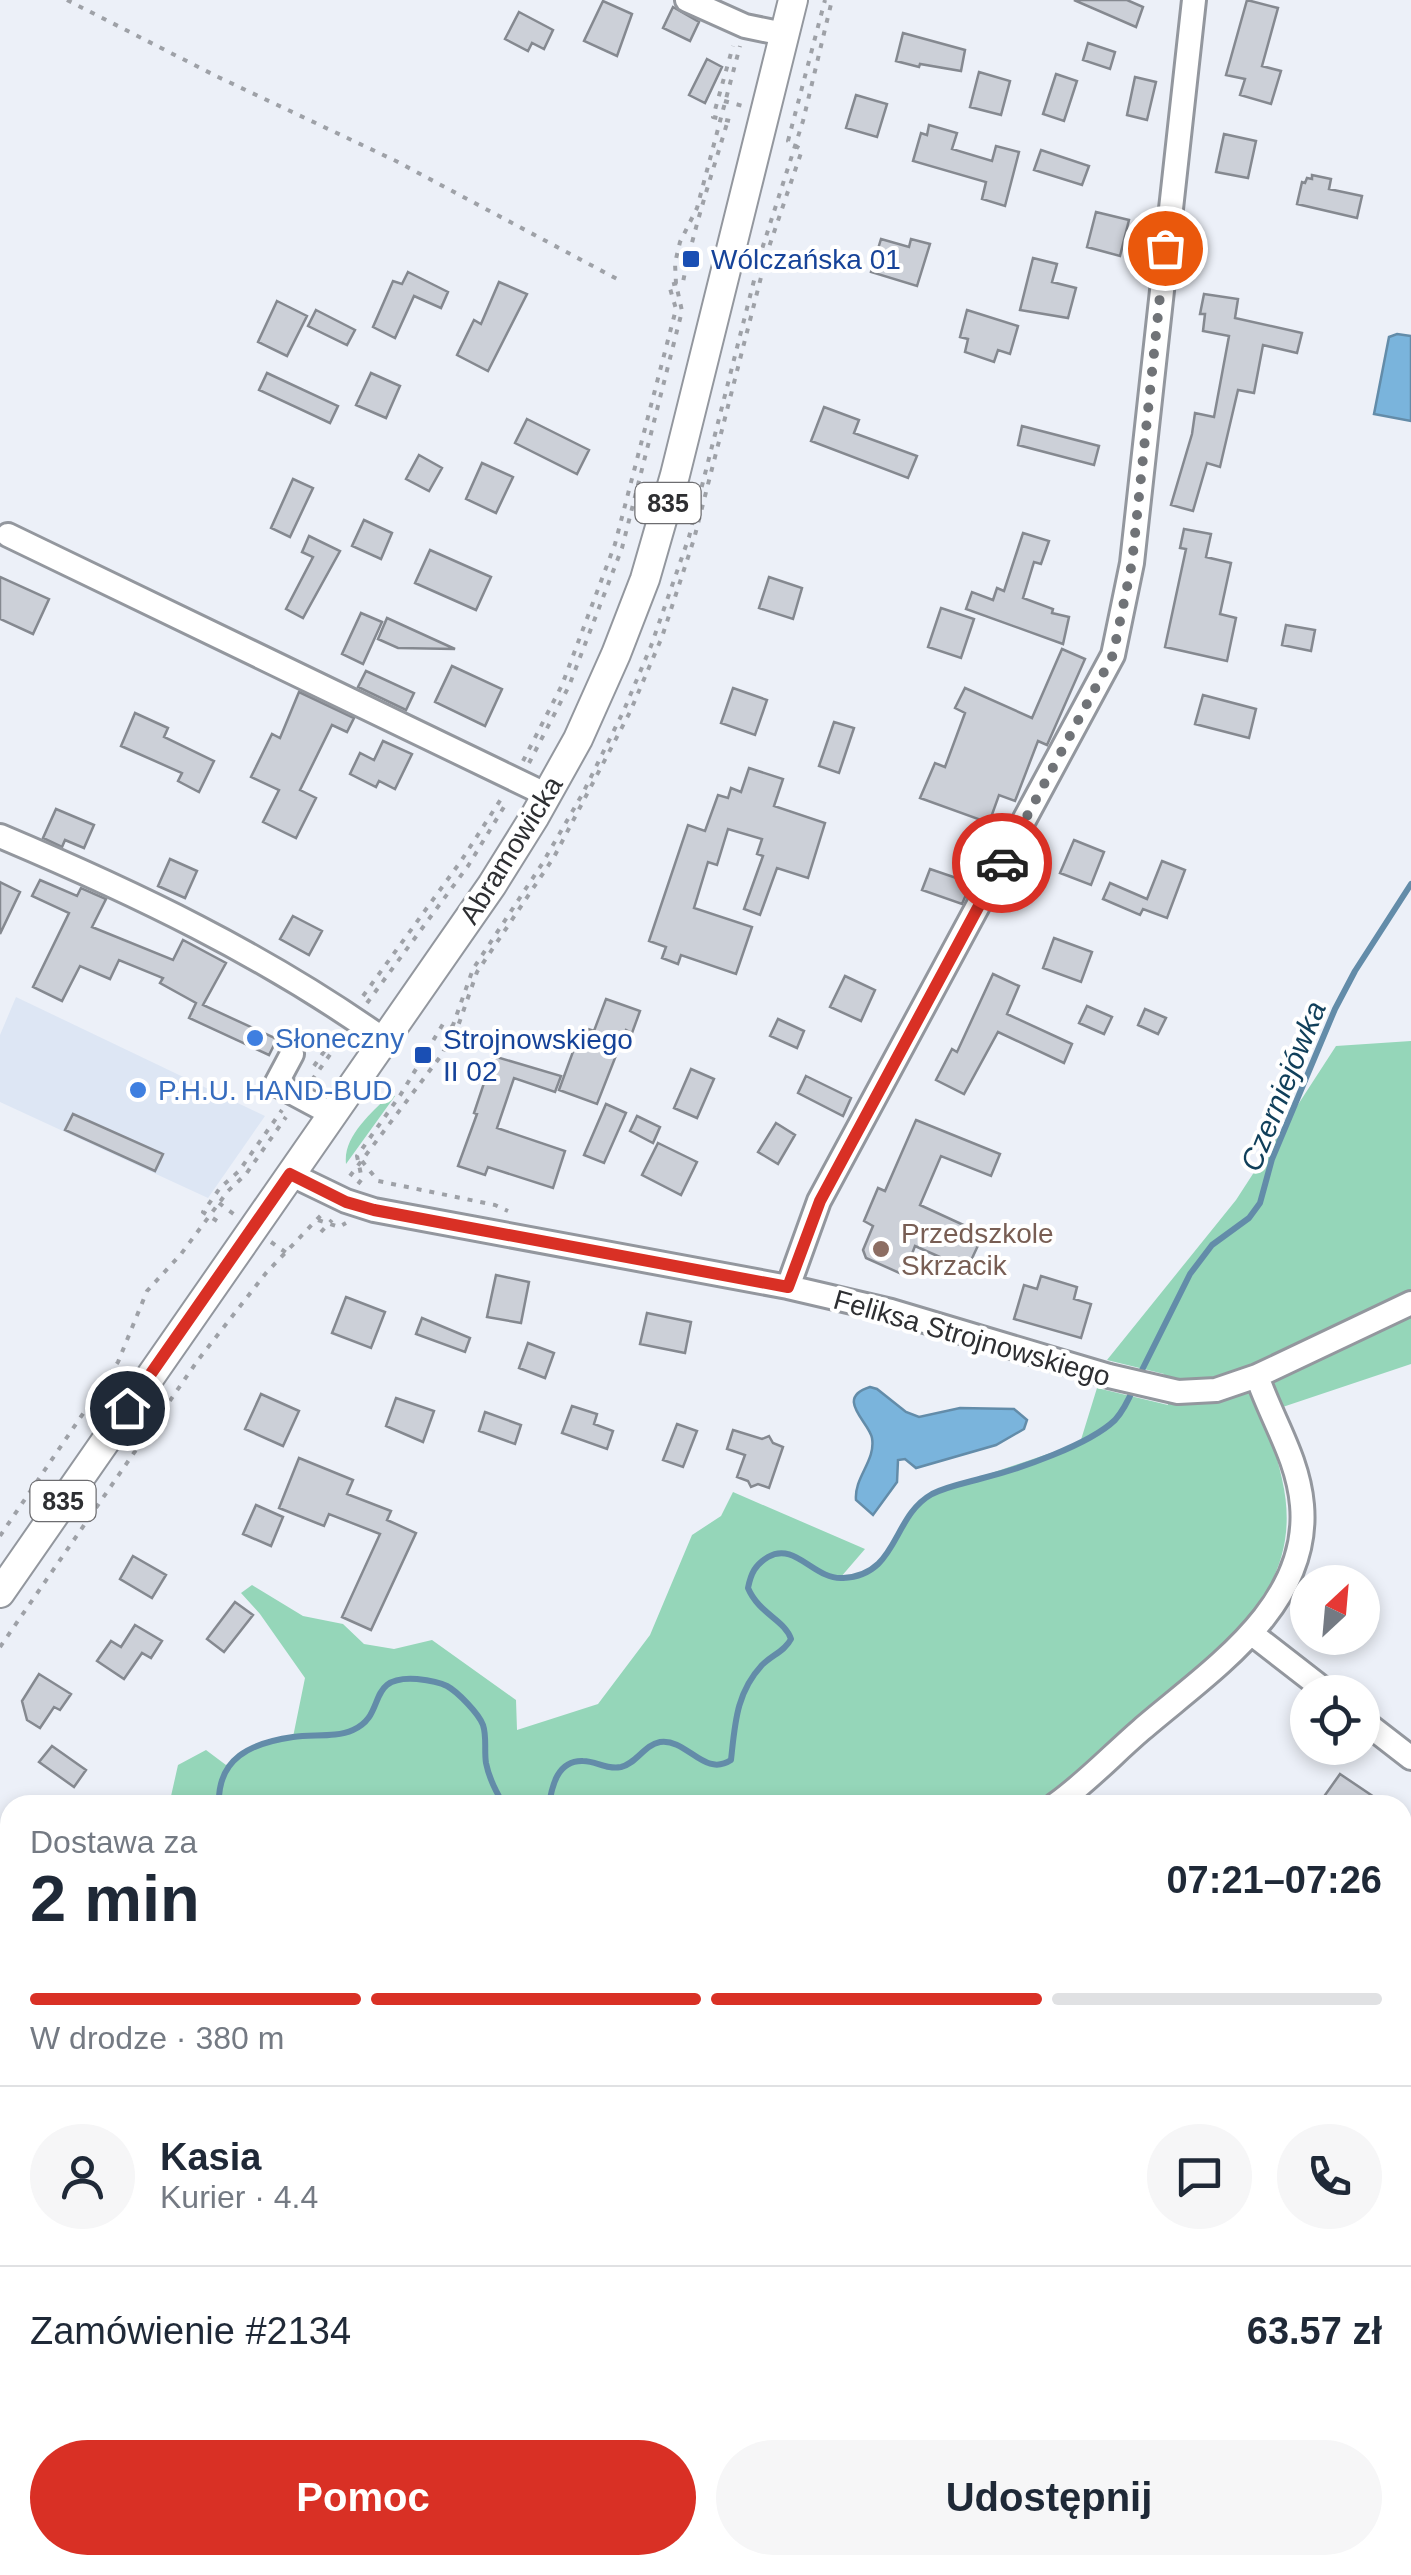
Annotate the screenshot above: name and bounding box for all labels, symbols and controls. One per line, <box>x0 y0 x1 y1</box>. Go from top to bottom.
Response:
pin <box>1123 206 1208 291</box>
icon: bag <box>1138 221 1193 276</box>
place label: Wólczańska 01 <box>711 244 901 275</box>
marker: Wólczańska 01 <box>680 248 702 270</box>
road number: 835 <box>636 483 700 523</box>
street label: Abramowicka <box>453 770 569 929</box>
courier <box>952 813 1052 913</box>
icon: car <box>975 836 1030 891</box>
water label: Czerniejówka <box>1234 996 1332 1176</box>
place label: Słoneczny <box>275 1023 404 1054</box>
place label: Strojnowskiego II 02 <box>443 1024 633 1087</box>
marker: Słoneczny <box>244 1027 266 1049</box>
marker: Strojnowskiego II 02 <box>412 1044 434 1066</box>
place label: P.H.U. HAND-BUD <box>158 1075 392 1106</box>
marker: P.H.U. HAND-BUD <box>127 1079 149 1101</box>
place label: Przedszkole Skrzacik <box>901 1218 1054 1281</box>
marker: Przedszkole Skrzacik <box>870 1238 892 1260</box>
street label: Feliksa Strojnowskiego <box>830 1284 1114 1392</box>
pin <box>85 1366 170 1451</box>
icon: home <box>100 1381 155 1436</box>
road number: 835 <box>30 1481 96 1521</box>
north arrow <box>1290 1565 1380 1655</box>
map controls <box>1290 1565 1380 1765</box>
button: locate <box>1290 1675 1380 1765</box>
text: Dostawa za <box>30 1824 197 1860</box>
text: 07:21–07:26 <box>1166 1859 1382 1901</box>
text: 2 min <box>30 1862 200 1935</box>
text: W drodze · 380 m <box>30 2020 284 2056</box>
button: person <box>30 2124 135 2229</box>
button: chat <box>1147 2124 1252 2229</box>
button: phone <box>1277 2124 1382 2229</box>
text: Kasia <box>160 2136 261 2178</box>
text: Kurier · 4.4 <box>160 2179 318 2215</box>
text: Zamówienie #2134 <box>30 2310 351 2352</box>
text: 63.57 zł <box>1247 2310 1382 2352</box>
button: Pomoc <box>30 2440 696 2555</box>
button: Udostępnij <box>716 2440 1382 2555</box>

